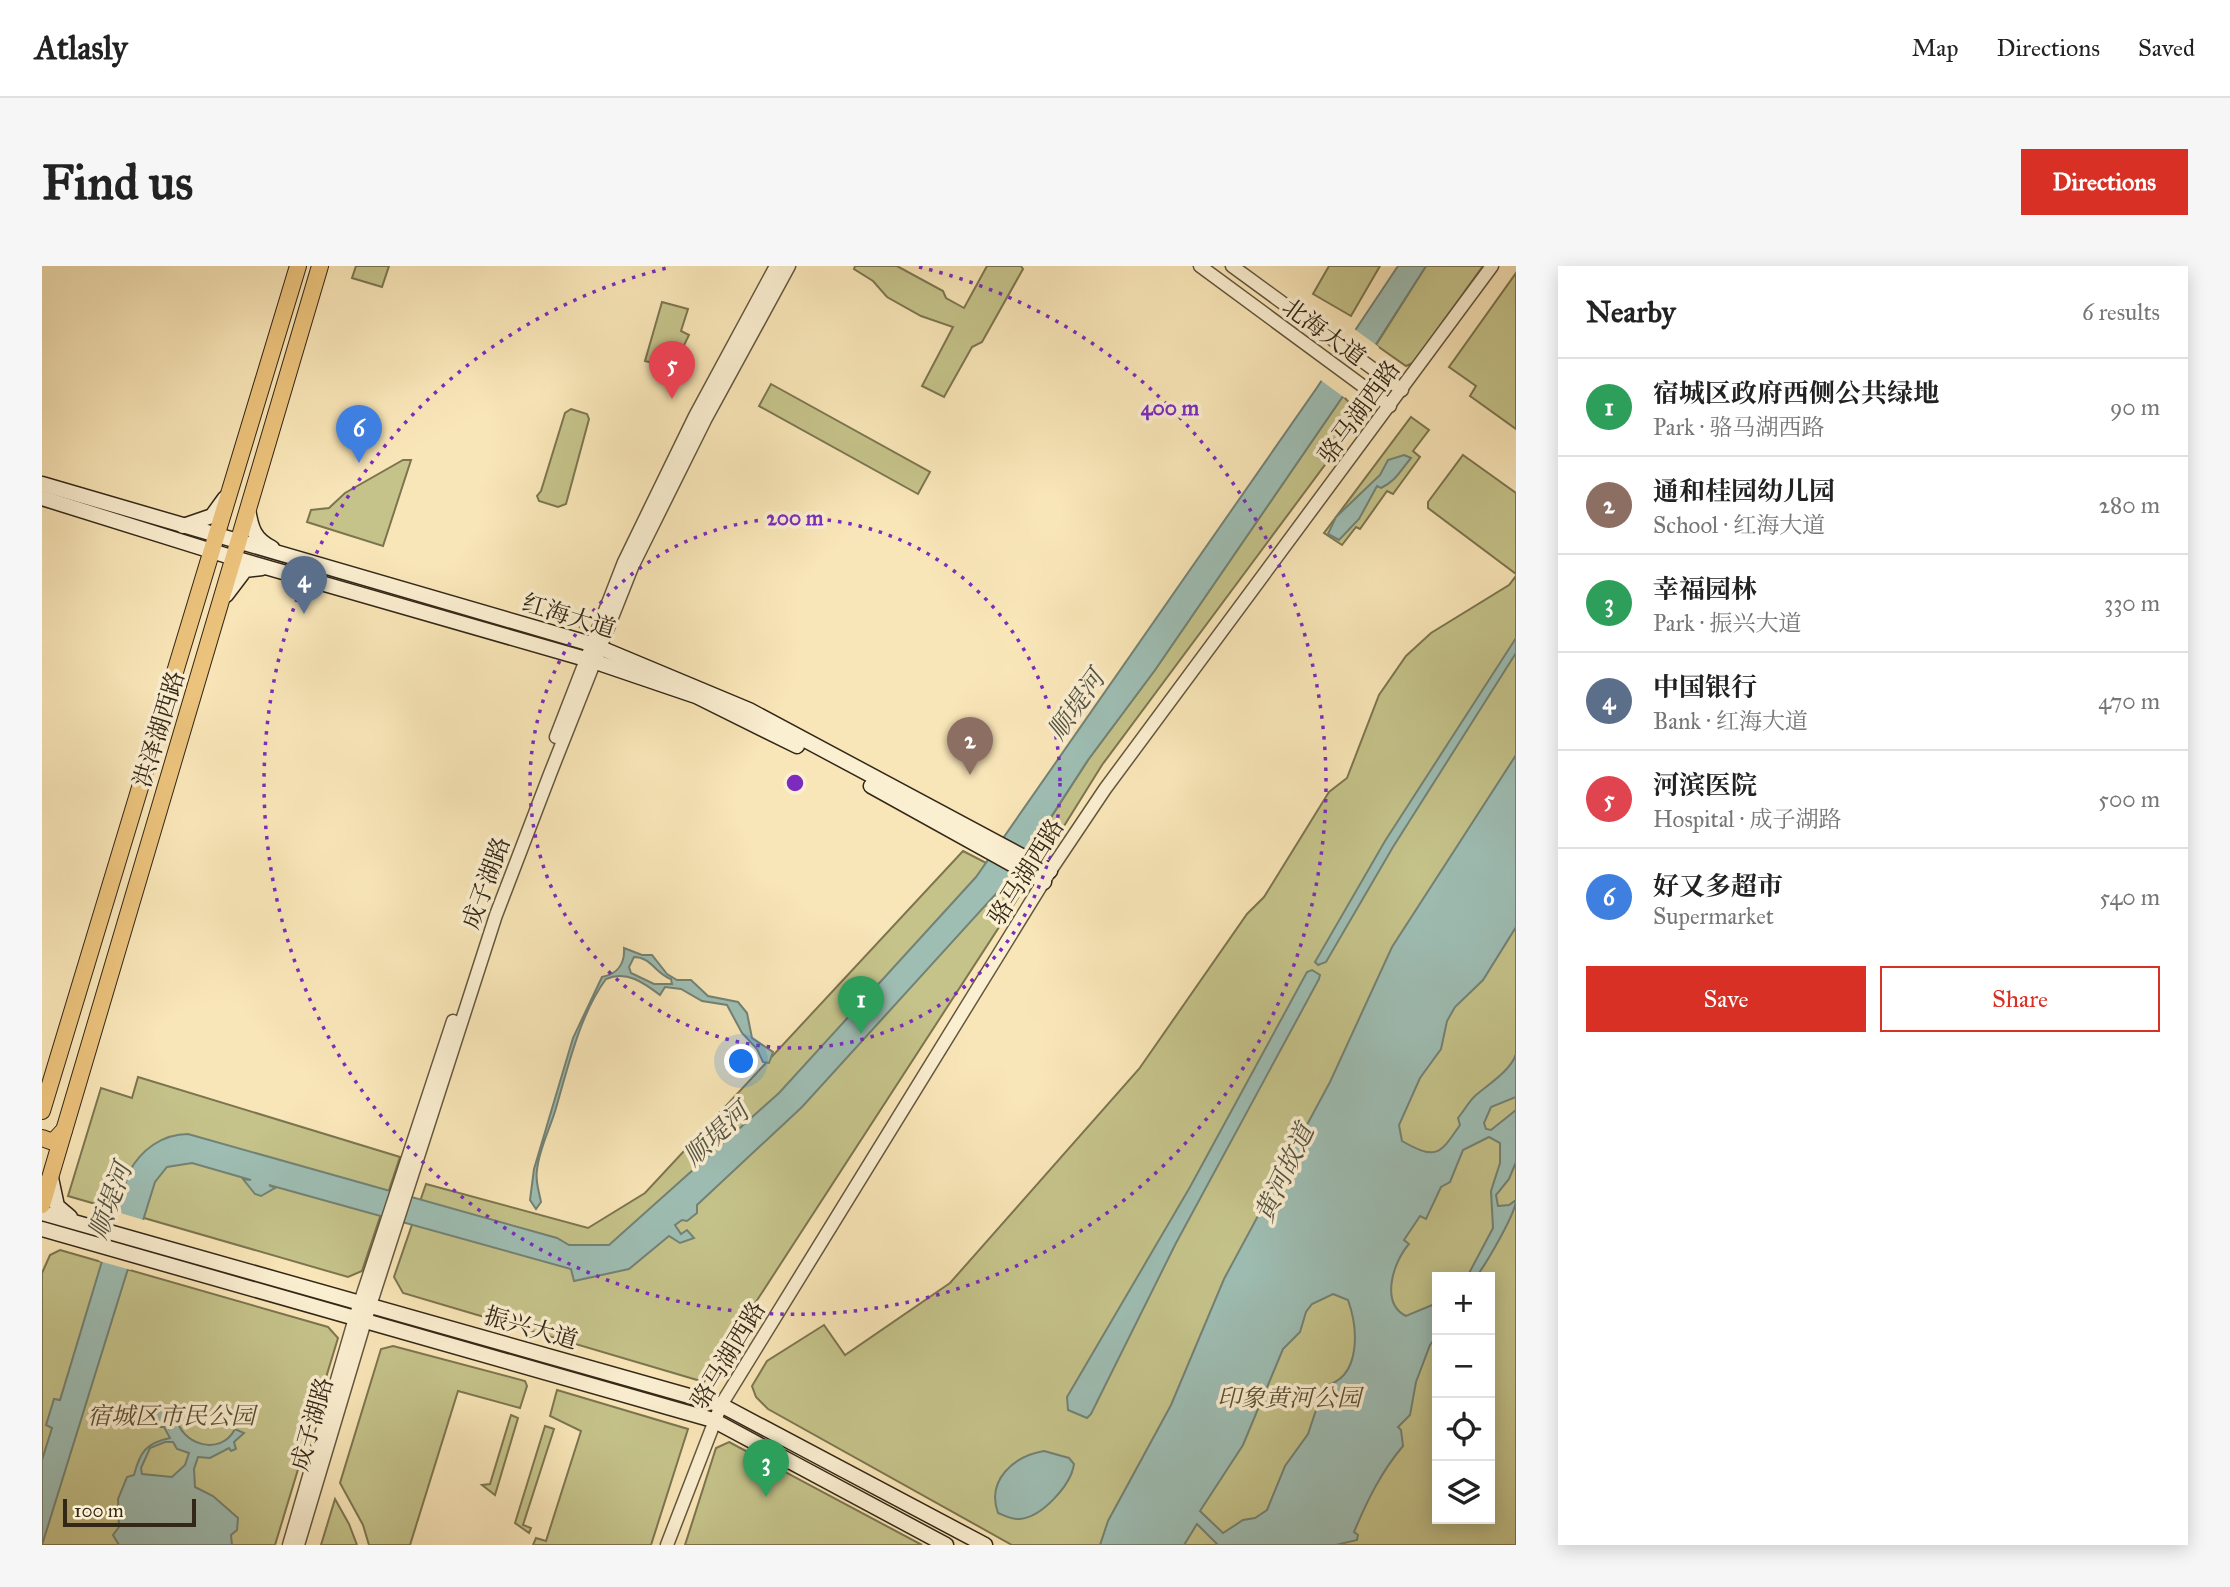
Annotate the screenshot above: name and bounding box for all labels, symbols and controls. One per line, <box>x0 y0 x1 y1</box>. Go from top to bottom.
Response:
text: Atlasly <box>35 28 127 68</box>
text: Map <box>1912 33 1959 63</box>
text: Directions <box>1997 33 2100 63</box>
text: Saved <box>2138 33 2195 63</box>
button: Directions <box>2021 149 2188 215</box>
text: Find us <box>42 153 193 212</box>
street label: 北海大道 <box>1276 292 1372 372</box>
text: Nearby <box>1586 294 1676 330</box>
text: 6 results <box>2082 298 2160 326</box>
pin: 5 <box>649 341 695 399</box>
street label: 骆马湖西路 <box>1312 355 1406 469</box>
text: 宿城区政府西侧公共绿地 <box>1653 377 1939 409</box>
text: 1 <box>1604 393 1614 421</box>
text: 90 m <box>2110 393 2160 421</box>
text: 400 m <box>1141 395 1200 421</box>
pin: 6 <box>336 405 382 463</box>
text: Park · 骆马湖西路 <box>1653 413 1825 441</box>
text: 通和桂园幼儿园 <box>1653 475 1835 507</box>
text: 2 <box>1603 491 1615 519</box>
text: 280 m <box>2099 491 2160 519</box>
text: 200 m <box>767 505 824 531</box>
text: School · 红海大道 <box>1653 511 1825 539</box>
pin: 4 <box>281 556 327 614</box>
text: 幸福园林 <box>1653 573 1757 605</box>
street label: 红海大道 <box>519 588 619 644</box>
text: 3 <box>1604 589 1614 617</box>
text: 330 m <box>2104 589 2160 617</box>
text: Park · 振兴大道 <box>1653 609 1802 637</box>
water label: 顺堤河 <box>1041 661 1114 746</box>
street label: 洪泽湖西路 <box>127 667 191 791</box>
text: 中国银行 <box>1653 671 1757 703</box>
text: 4 <box>1603 687 1615 715</box>
text: 470 m <box>2098 687 2160 715</box>
text: Bank · 红海大道 <box>1653 707 1808 735</box>
pin: 2 <box>947 717 993 775</box>
text: 河滨医院 <box>1653 769 1757 801</box>
centre of rings <box>783 771 807 795</box>
text: 5 <box>1604 785 1614 813</box>
text: 500 m <box>2098 785 2160 813</box>
text: Hospital · 成子湖路 <box>1653 805 1842 833</box>
street label: 骆马湖西路 <box>981 813 1071 931</box>
street label: 成子湖路 <box>455 833 517 933</box>
text: 好又多超市 <box>1653 870 1783 902</box>
text: 6 <box>1603 883 1615 911</box>
text: 540 m <box>2099 883 2160 911</box>
text: Supermarket <box>1653 902 1774 930</box>
button: Save <box>1586 966 1866 1032</box>
button: Share <box>1880 966 2160 1032</box>
pin: 1 <box>838 976 884 1034</box>
your location <box>724 1044 758 1078</box>
water label: 顺堤河 <box>677 1093 758 1172</box>
water label: 黄河故道 <box>1248 1115 1322 1227</box>
water label: 顺堤河 <box>82 1155 140 1243</box>
map controls <box>1432 1272 1495 1524</box>
button: + <box>1432 1272 1495 1335</box>
street label: 骆马湖西路 <box>684 1296 772 1414</box>
street label: 振兴大道 <box>481 1300 581 1356</box>
button: − <box>1432 1335 1495 1398</box>
street label: 成子湖路 <box>284 1374 340 1474</box>
park label: 印象黄河公园 <box>1217 1383 1365 1413</box>
button: locate <box>1432 1398 1495 1461</box>
park label: 宿城区市民公园 <box>87 1401 259 1431</box>
pin: 3 <box>743 1439 789 1497</box>
button: layers <box>1432 1461 1495 1524</box>
scale bar <box>63 1496 196 1528</box>
text: 100 m <box>74 1499 124 1522</box>

